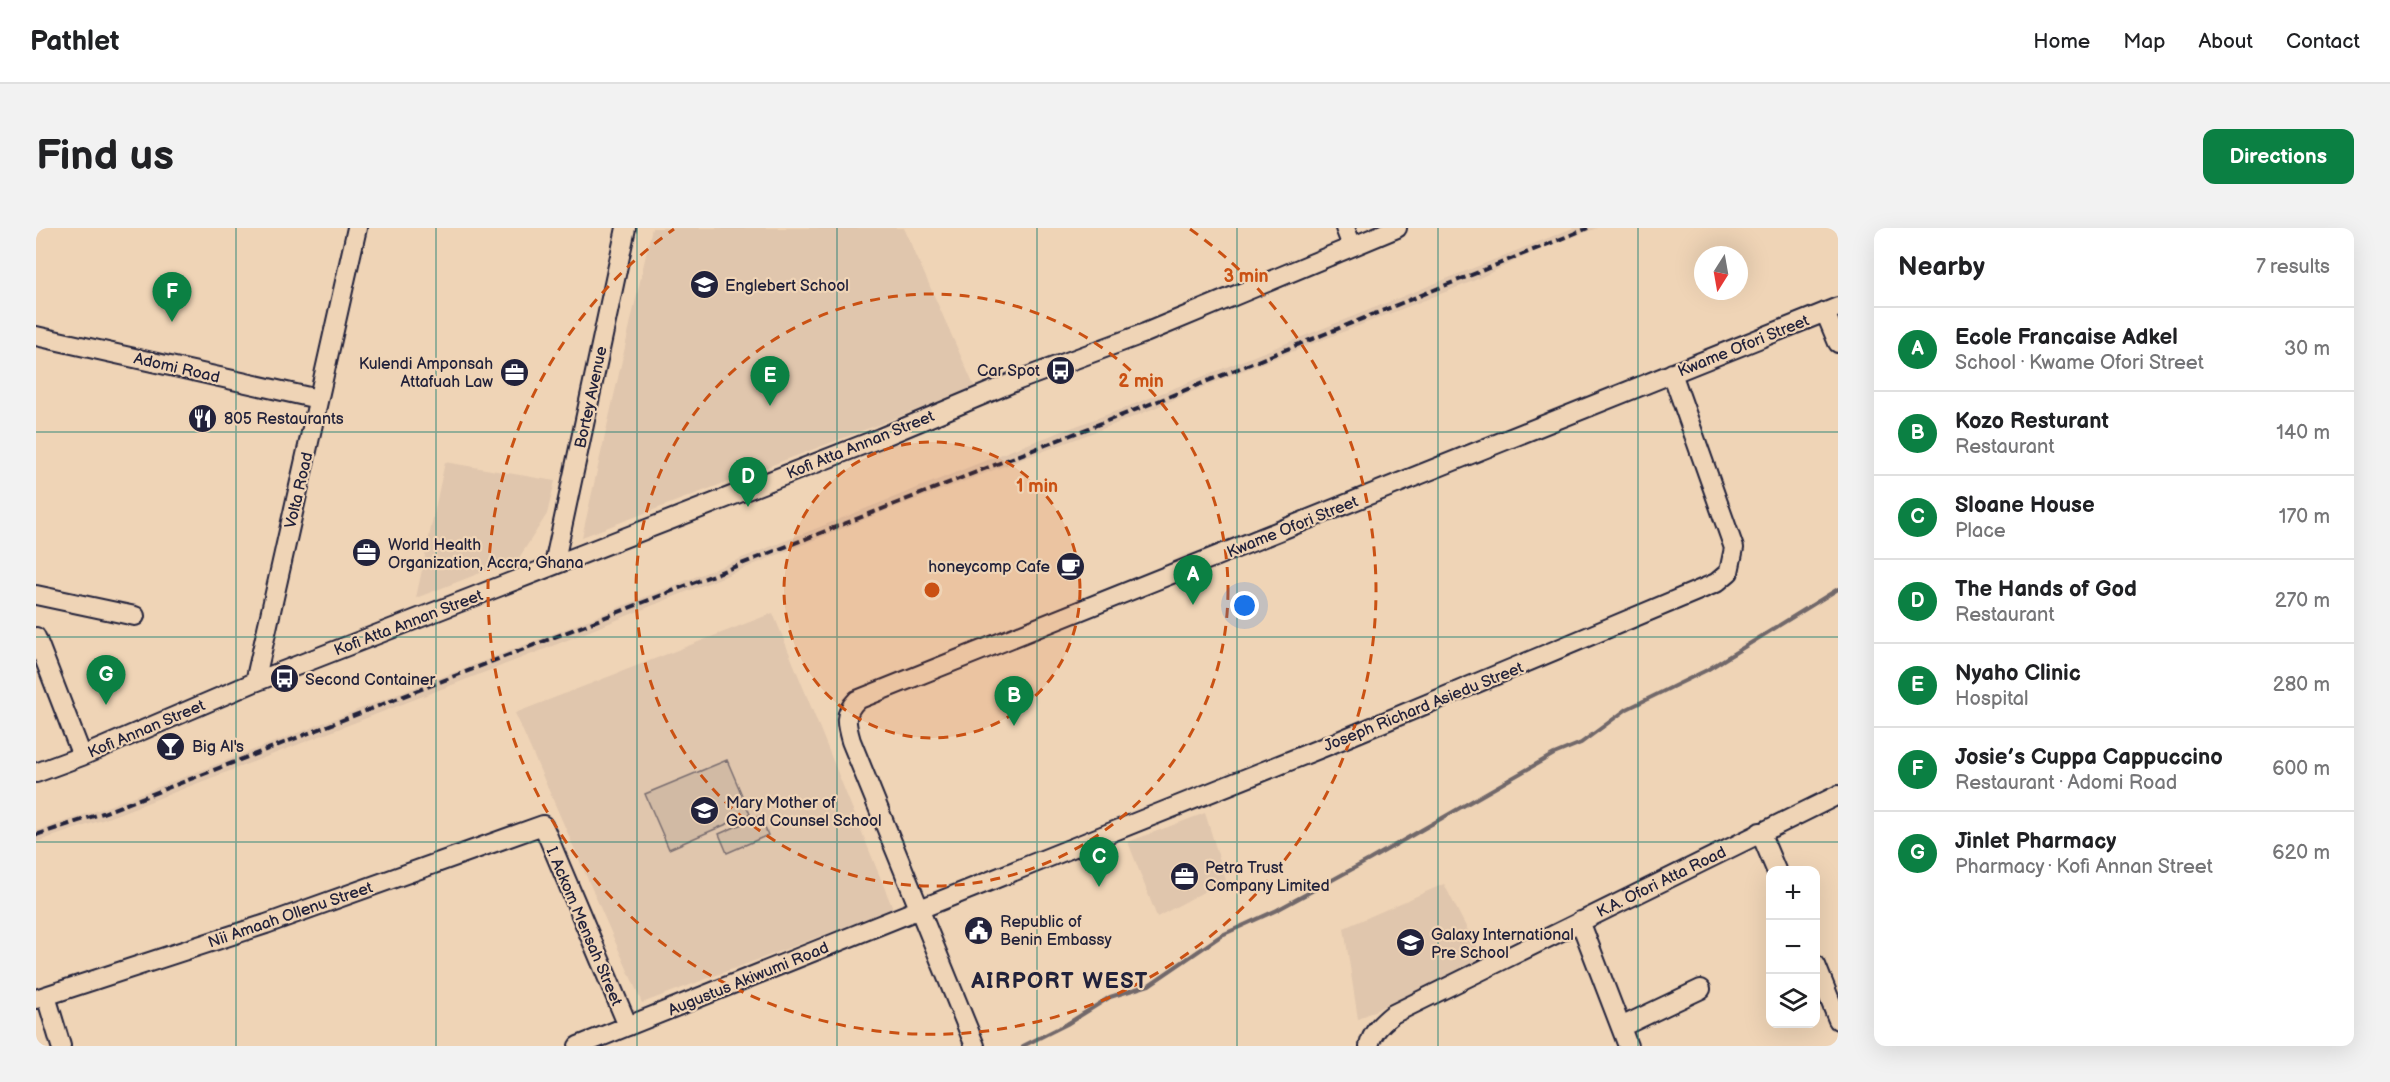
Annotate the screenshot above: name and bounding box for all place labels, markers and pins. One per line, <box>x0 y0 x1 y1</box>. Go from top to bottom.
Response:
school or university icon: Englebert School <box>688 269 720 301</box>
pin: F <box>152 272 192 322</box>
place label: Englebert School <box>725 277 849 296</box>
bus stop icon: Car Spot <box>1045 354 1077 386</box>
place label: Kulendi Amponsah Attafuah Law <box>359 355 493 392</box>
office icon: Kulendi Amponsah Attafuah Law <box>498 356 530 388</box>
pin: E <box>750 356 790 406</box>
place label: Car Spot <box>977 362 1040 381</box>
restaurant icon: 805 Restaurants <box>187 402 219 434</box>
place label: 805 Restaurants <box>224 410 344 429</box>
pin: D <box>728 458 768 507</box>
place label: World Health Organization, Accra, Ghana <box>388 536 583 573</box>
office icon: World Health Organization, Accra, Ghana <box>351 537 383 569</box>
cafe icon: honeycomp Cafe <box>1055 550 1087 582</box>
pin: A <box>1174 556 1212 605</box>
place label: honeycomp Cafe <box>928 558 1051 577</box>
centre of rings <box>922 580 942 600</box>
pin: G <box>86 656 126 705</box>
bus stop icon: Second Container <box>268 663 300 695</box>
place label: Second Container <box>305 671 436 690</box>
pin: B <box>994 676 1034 726</box>
bar icon: Big Al's <box>155 730 187 762</box>
place label: Big Al's <box>192 738 244 757</box>
place label: Mary Mother of Good Counsel School <box>726 794 882 831</box>
school or university icon: Mary Mother of Good Counsel School <box>689 795 721 827</box>
pin: C <box>1080 838 1118 887</box>
place label: Petra Trust Company Limited <box>1205 859 1330 896</box>
office icon: Petra Trust Company Limited <box>1168 860 1200 892</box>
place label: Republic of Benin Embassy <box>1000 913 1113 950</box>
public building icon: Republic of Benin Embassy <box>963 914 995 946</box>
place label: Galaxy International Pre School <box>1431 926 1574 963</box>
school or university icon: Galaxy International Pre School <box>1394 927 1426 959</box>

